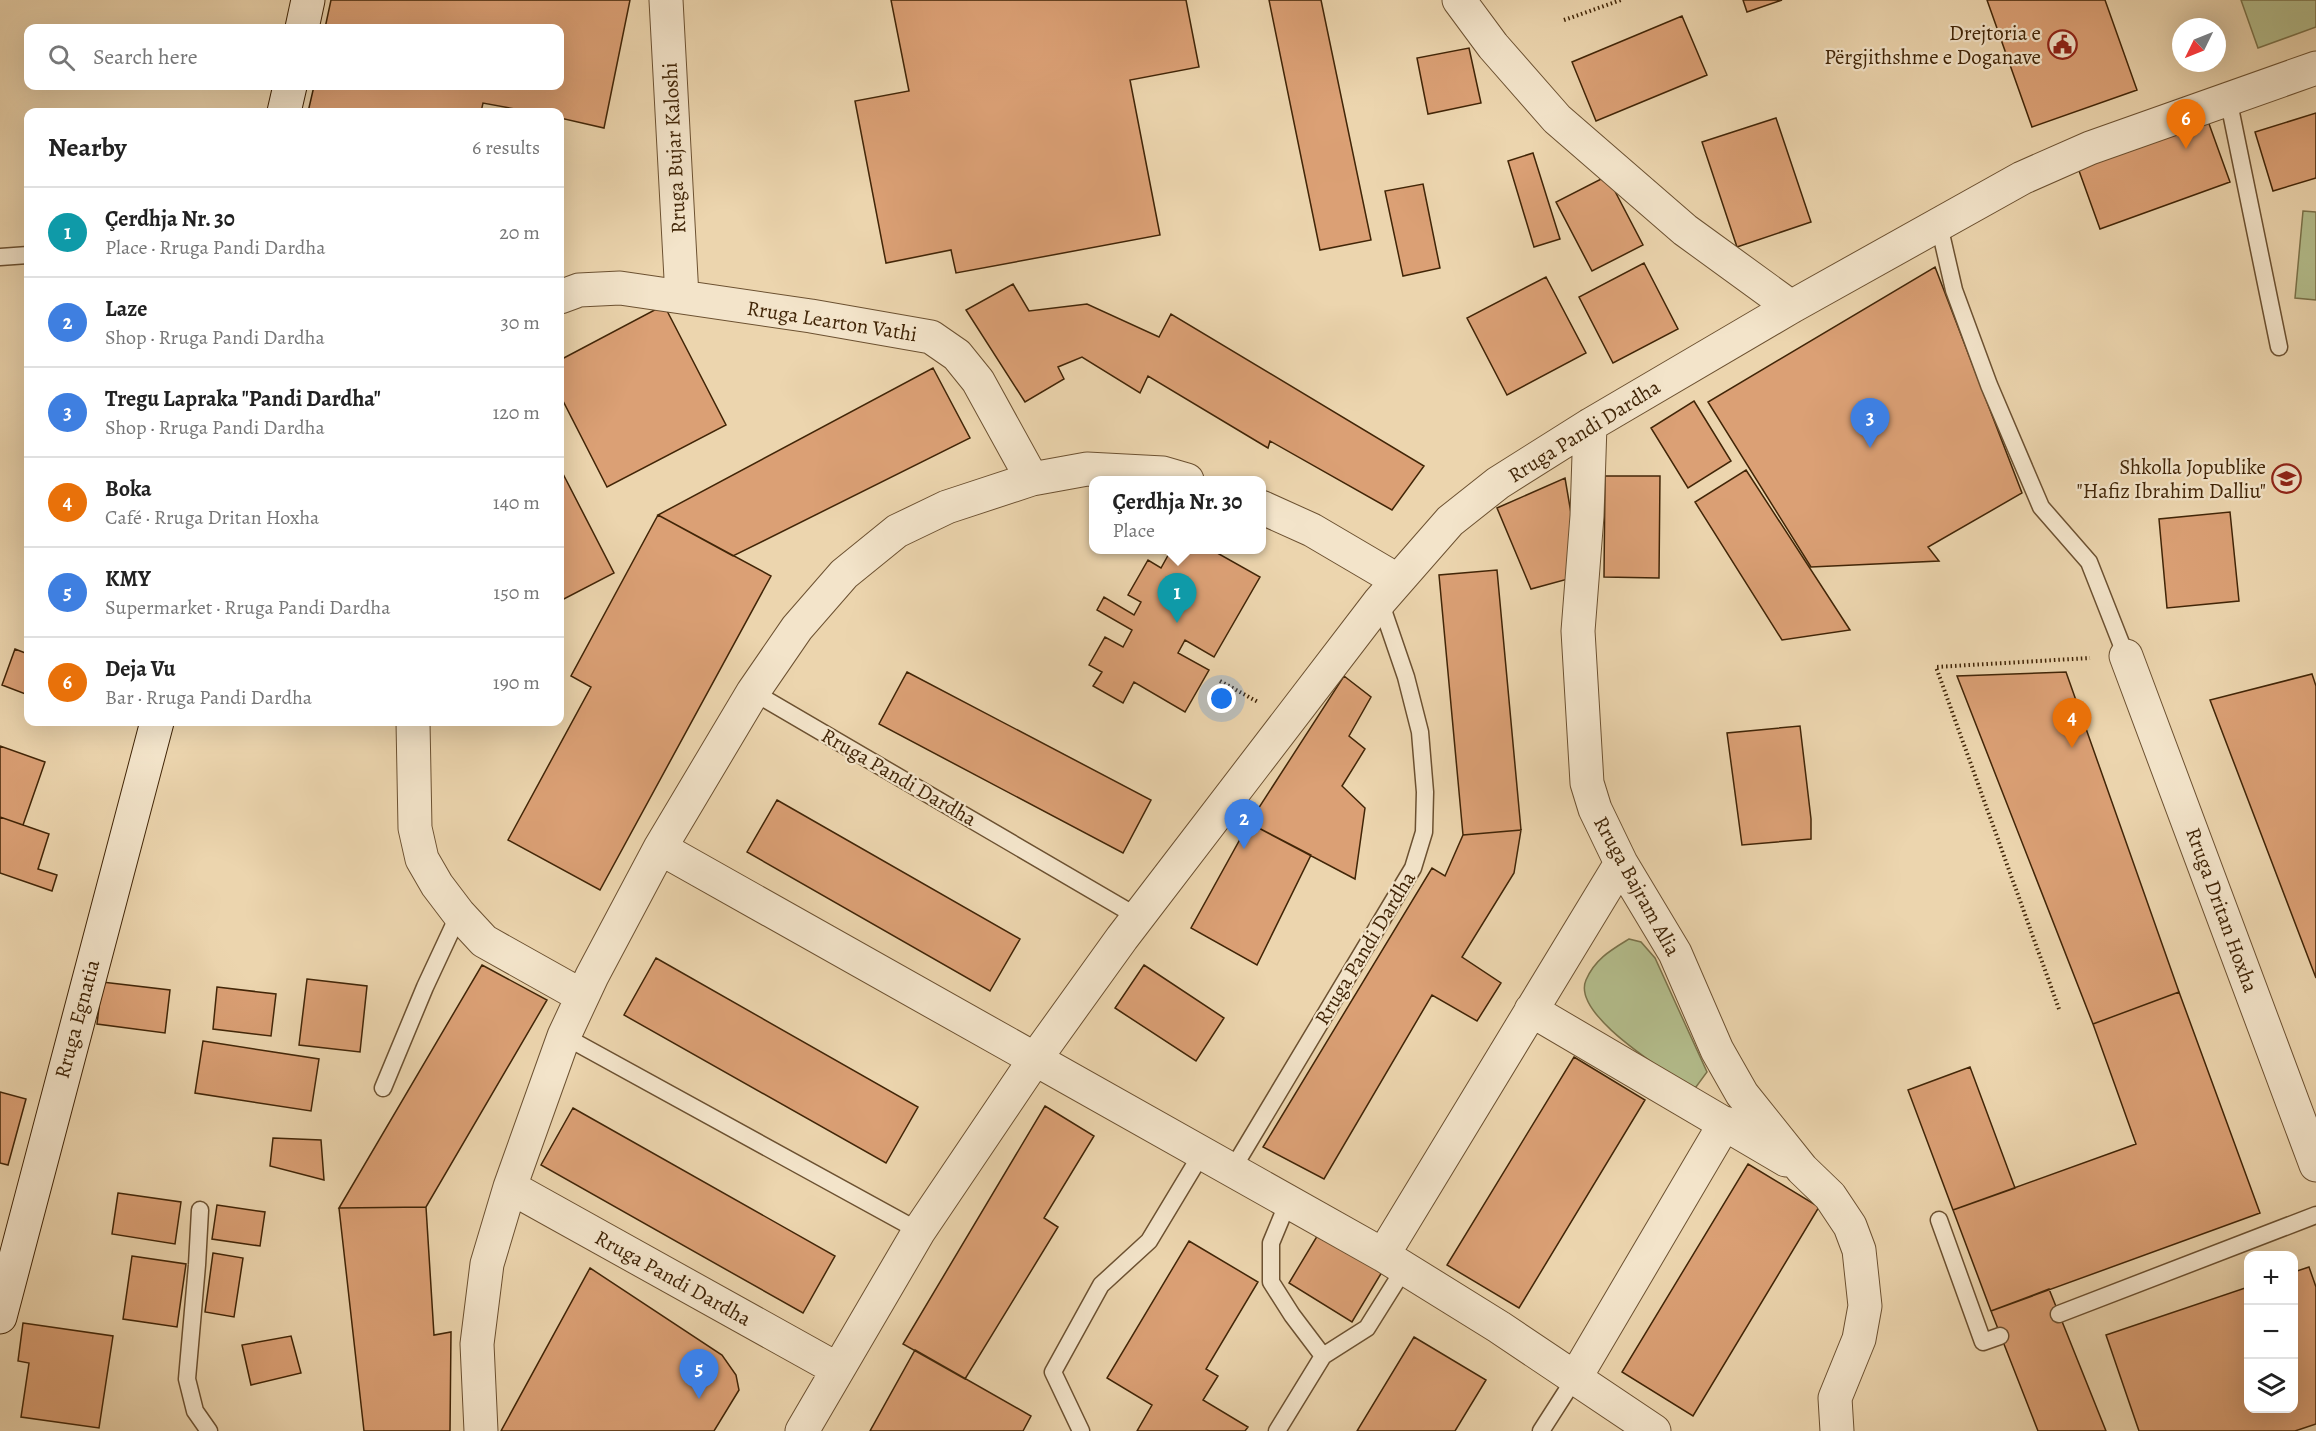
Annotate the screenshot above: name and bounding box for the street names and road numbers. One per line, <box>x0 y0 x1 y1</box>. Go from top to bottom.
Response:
street label: Rruga Bujar Kaloshi <box>656 62 692 234</box>
street label: Rruga Learton Vathi <box>745 294 919 348</box>
street label: Rruga Pandi Dardha <box>1503 373 1666 489</box>
street label: Rruga Pandi Dardha <box>816 721 982 833</box>
street label: Rruga Bajram Alia <box>1587 811 1687 961</box>
street label: Rruga Dritan Hoxha <box>2179 824 2265 997</box>
street label: Rruga Pandi Dardha <box>1308 866 1422 1030</box>
street label: Rruga Egnatia <box>48 956 106 1082</box>
street label: Rruga Pandi Dardha <box>590 1223 756 1333</box>

